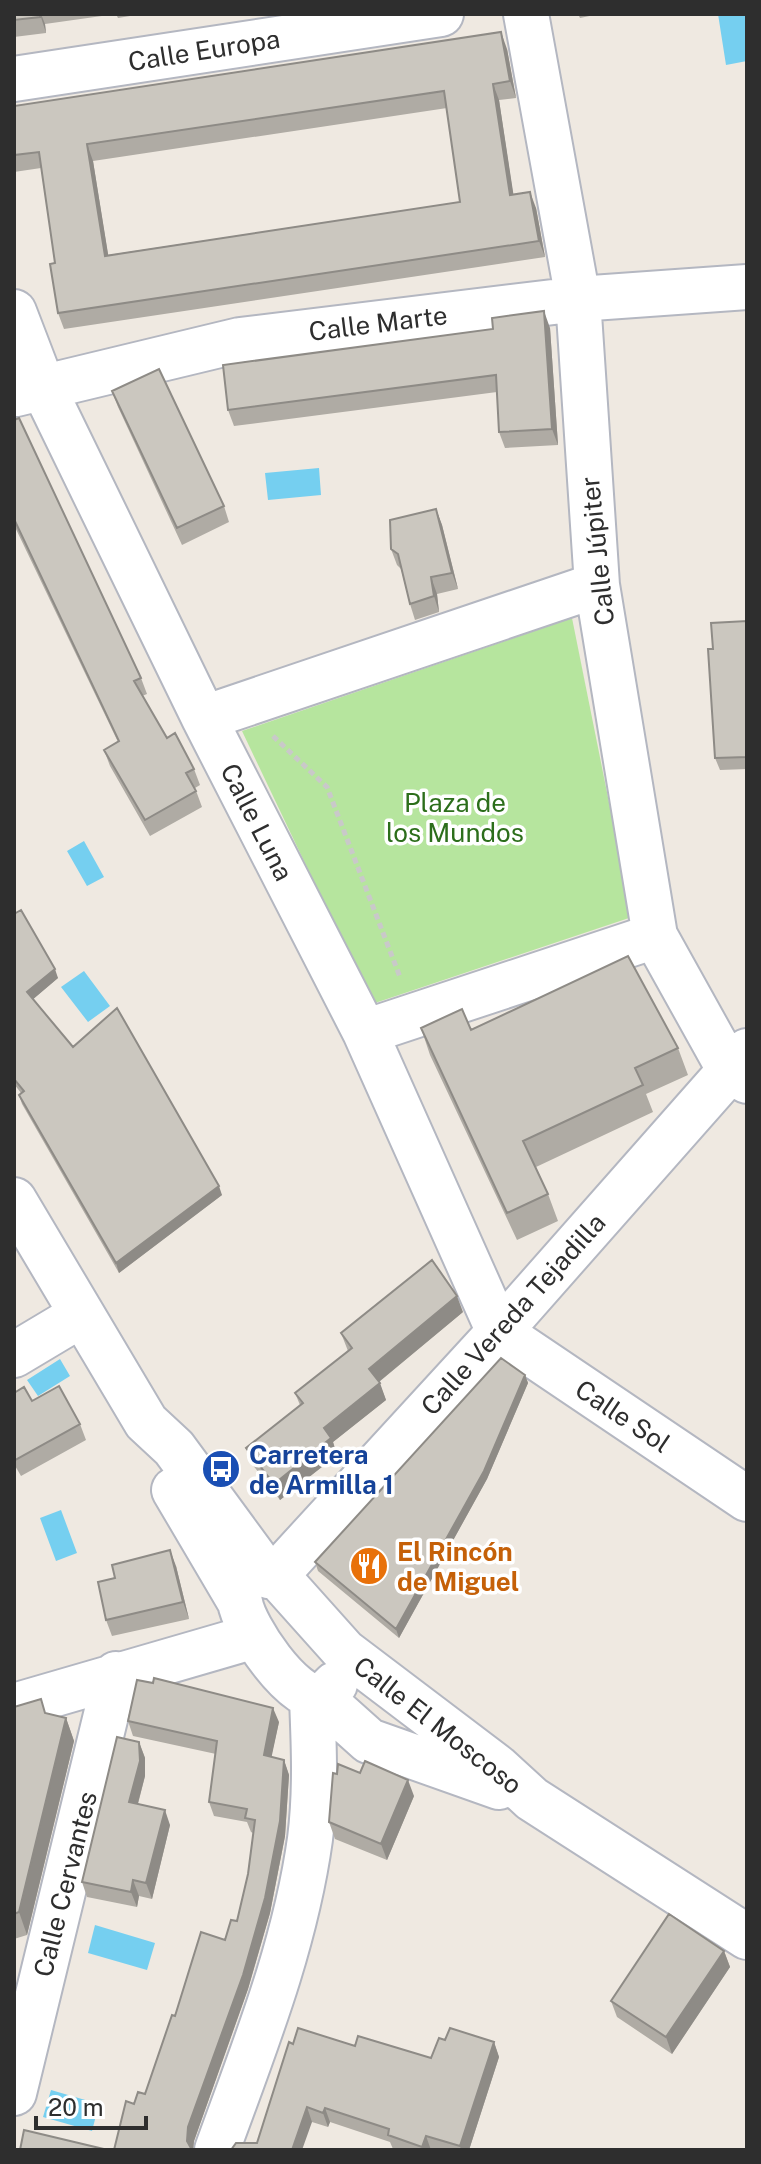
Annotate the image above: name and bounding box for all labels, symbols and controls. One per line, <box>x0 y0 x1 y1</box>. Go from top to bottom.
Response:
street label: Calle Europa <box>126 23 282 77</box>
street label: Calle Marte <box>307 299 449 347</box>
street label: Calle Júpiter <box>574 475 620 627</box>
street label: Calle Luna <box>214 758 300 886</box>
park label: Plaza de los Mundos <box>386 787 524 848</box>
street label: Calle Vereda Tejadilla <box>414 1207 612 1421</box>
street label: Calle Sol <box>570 1373 676 1459</box>
place label: Carretera de Armilla 1 <box>249 1439 394 1500</box>
bus stop icon: Carretera de Armilla 1 <box>200 1448 242 1490</box>
place label: El Rincón de Miguel <box>397 1536 519 1597</box>
restaurant icon: El Rincón de Miguel <box>348 1545 390 1587</box>
street label: Calle El Moscoso <box>348 1650 528 1800</box>
street label: Calle Cervantes <box>27 1788 103 1980</box>
scale bar <box>36 2080 146 2130</box>
text: 20 m <box>48 2093 104 2121</box>

